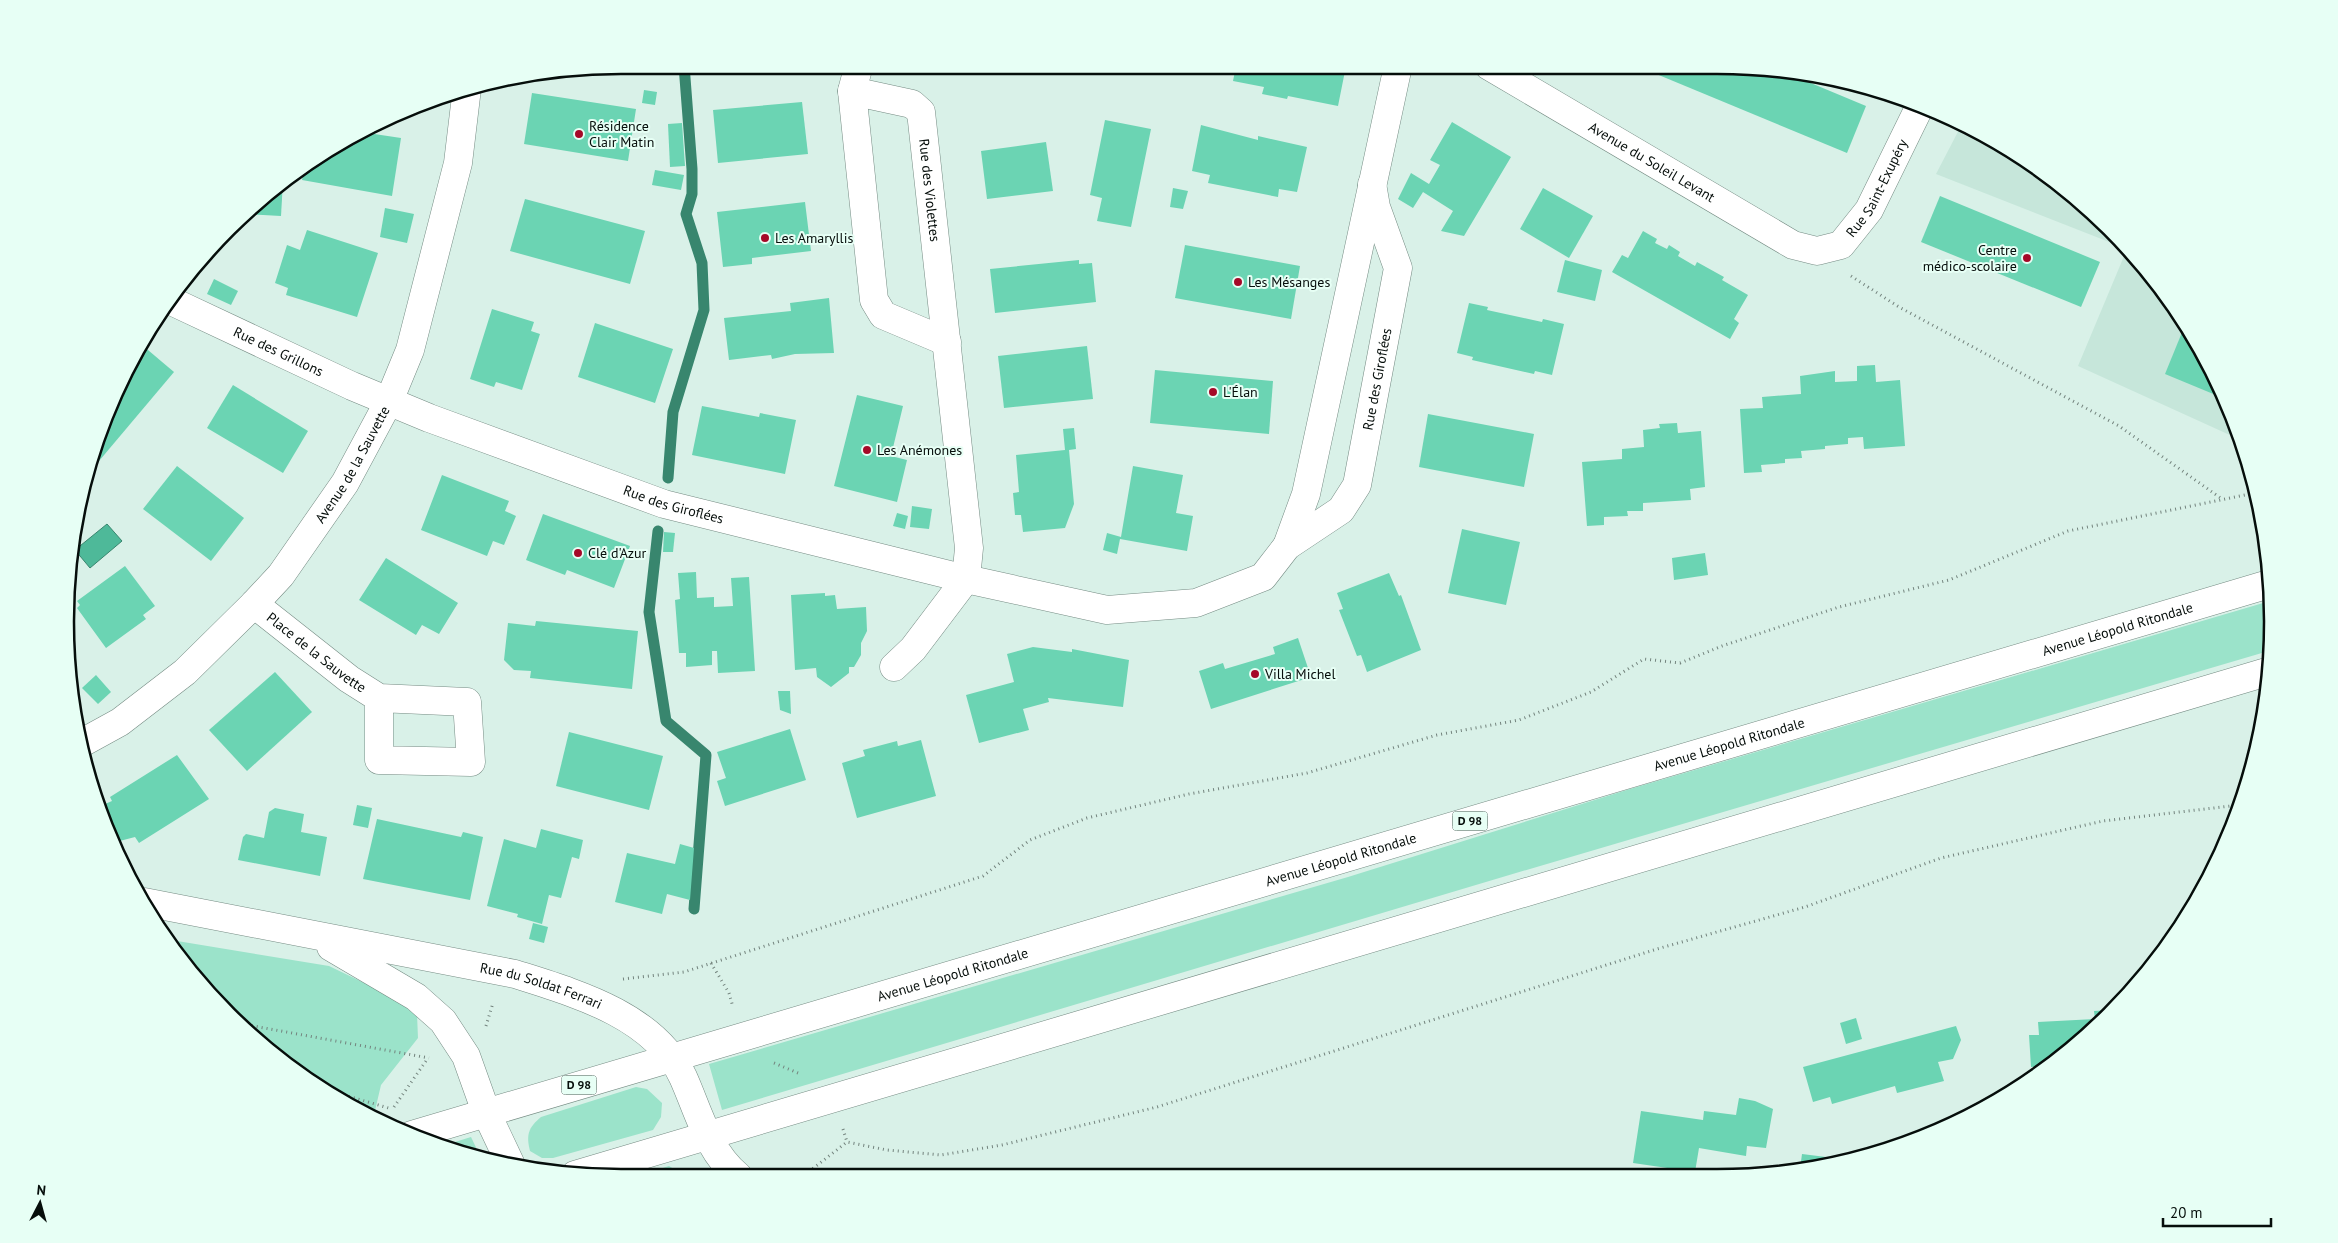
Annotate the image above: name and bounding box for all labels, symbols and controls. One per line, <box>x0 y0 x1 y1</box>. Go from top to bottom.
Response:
place label: Résidence Clair Matin <box>589 117 654 151</box>
street label: Avenue du Soleil Levant <box>1585 118 1718 206</box>
marker: Résidence Clair Matin <box>573 128 585 140</box>
street label: Rue Saint-Exupéry <box>1842 136 1912 241</box>
street label: Rue des Violettes <box>915 138 944 243</box>
place label: Les Amaryllis <box>775 229 853 247</box>
marker: Les Amaryllis <box>759 232 771 244</box>
place label: Centre médico-scolaire <box>1923 241 2017 275</box>
marker: Centre médico-scolaire <box>2021 252 2033 264</box>
place label: Les Mésanges <box>1248 273 1330 291</box>
marker: Les Mésanges <box>1232 276 1244 288</box>
street label: Rue des Grillons <box>231 323 326 380</box>
street label: Rue des Giroflées <box>1359 326 1395 432</box>
place label: L'Élan <box>1223 383 1258 401</box>
marker: L'Élan <box>1207 386 1219 398</box>
street label: Avenue de la Sauvette <box>311 403 394 526</box>
place label: Les Anémones <box>877 441 962 459</box>
marker: Les Anémones <box>861 444 873 456</box>
street label: Rue des Giroflées <box>621 481 726 527</box>
place label: Clé d'Azur <box>588 544 646 562</box>
marker: Clé d'Azur <box>572 547 584 559</box>
street label: Avenue Léopold Ritondale <box>2040 598 2195 660</box>
street label: Place de la Sauvette <box>263 608 369 697</box>
place label: Villa Michel <box>1264 665 1336 683</box>
marker: Villa Michel <box>1249 668 1261 680</box>
street label: Avenue Léopold Ritondale <box>1652 713 1807 775</box>
road number: D 98 <box>1452 811 1488 830</box>
street label: Avenue Léopold Ritondale <box>1263 828 1419 890</box>
street label: Avenue Léopold Ritondale <box>875 944 1030 1005</box>
street label: Rue du Soldat Ferrari <box>479 958 605 1013</box>
road number: D 98 <box>562 1076 596 1094</box>
north arrow <box>15 1178 65 1228</box>
text: N <box>36 1181 47 1200</box>
scale bar <box>2163 1196 2270 1228</box>
text: 20 m <box>2170 1203 2203 1222</box>

